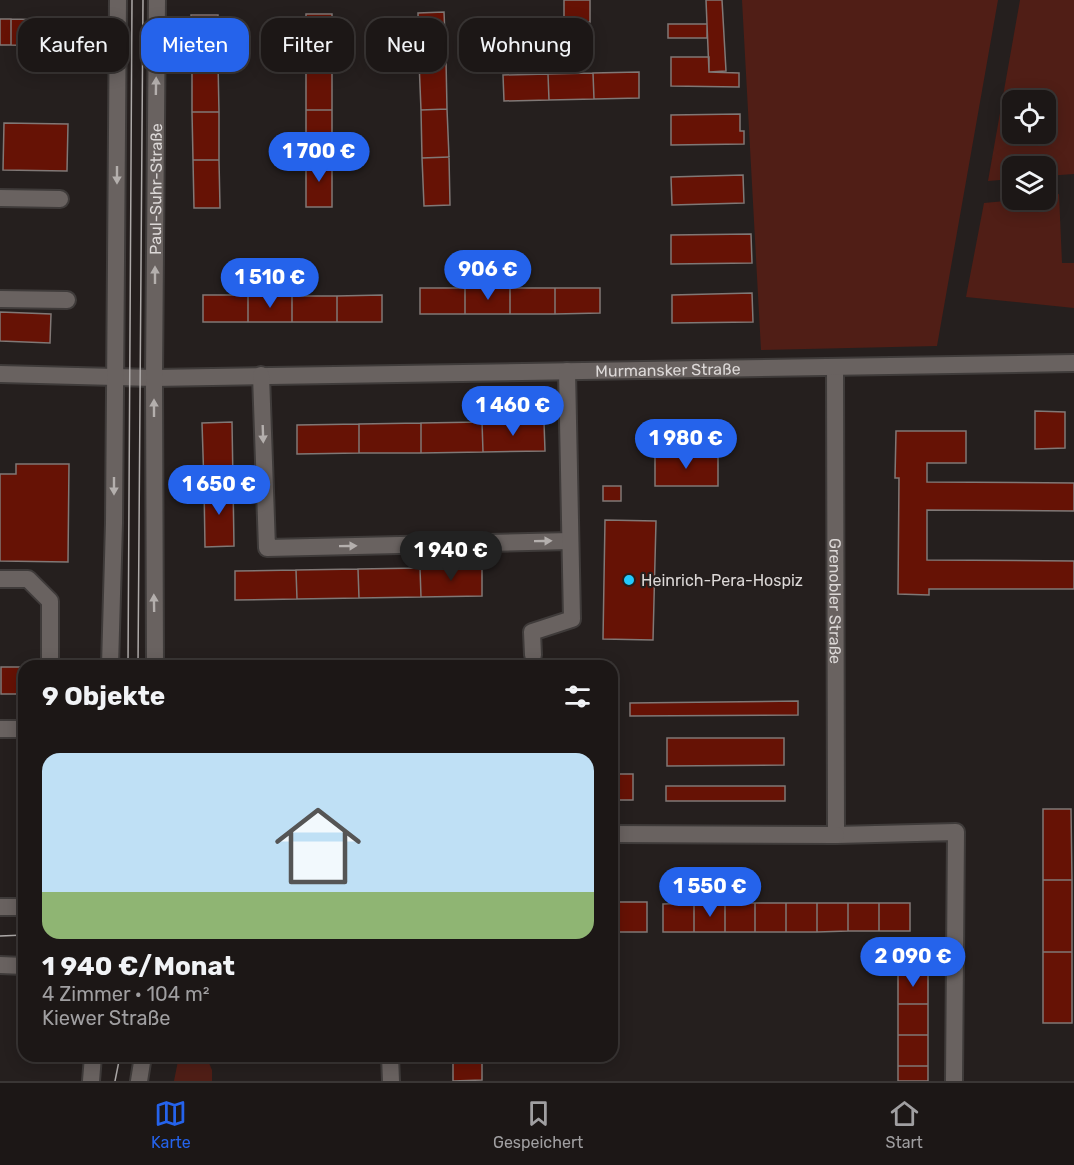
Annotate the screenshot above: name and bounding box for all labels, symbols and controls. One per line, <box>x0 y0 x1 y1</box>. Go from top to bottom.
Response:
chip: Kaufen <box>18 18 129 72</box>
chip: Mieten <box>141 18 249 72</box>
chip: Filter <box>261 18 354 72</box>
chip: Neu <box>366 18 447 72</box>
chip: Wohnung <box>459 18 593 72</box>
one-way arrow <box>152 76 161 95</box>
map controls <box>1002 90 1056 210</box>
button: locate <box>1002 90 1056 144</box>
street label: Paul-Suhr-Straße <box>146 123 166 255</box>
pin: 1 700 € <box>264 132 374 183</box>
text: 1 700 € <box>283 139 355 163</box>
button: layers <box>1002 156 1056 210</box>
one-way arrow <box>112 165 122 184</box>
pin: 906 € <box>446 250 530 301</box>
text: 906 € <box>458 257 518 281</box>
pin: 1 510 € <box>215 258 325 309</box>
one-way arrow <box>150 265 160 284</box>
text: 1 510 € <box>235 265 305 289</box>
street label: Murmansker Straße <box>595 359 741 381</box>
pin: 1 460 € <box>458 386 568 437</box>
text: 1 460 € <box>476 393 550 417</box>
one-way arrow <box>149 399 159 418</box>
pin: 1 980 € <box>631 419 741 470</box>
one-way arrow <box>259 424 268 443</box>
text: 1 980 € <box>649 426 723 450</box>
pin: 1 650 € <box>164 465 274 516</box>
text: 1 650 € <box>182 472 256 496</box>
one-way arrow <box>109 476 119 495</box>
pin: 1 940 € <box>396 531 506 582</box>
one-way arrow <box>534 537 553 546</box>
text: 1 940 € <box>414 538 488 562</box>
street label: Grenobler Straße <box>825 538 845 664</box>
one-way arrow <box>339 541 358 550</box>
place label: Heinrich-Pera-Hospiz <box>641 571 803 590</box>
marker: Heinrich-Pera-Hospiz <box>622 573 636 587</box>
one-way arrow <box>149 594 159 613</box>
icon: filters <box>561 680 594 713</box>
text: 9 Objekte <box>42 681 165 712</box>
icon: home <box>264 792 372 900</box>
pin: 1 550 € <box>655 867 765 918</box>
text: 1 550 € <box>673 874 747 898</box>
pin: 2 090 € <box>858 937 968 988</box>
text: 2 090 € <box>874 944 952 968</box>
text: 1 940 €/Monat <box>42 951 235 982</box>
text: 4 Zimmer · 104 m² <box>42 982 210 1006</box>
text: Kiewer Straße <box>42 1006 171 1030</box>
tab: Karte <box>151 1097 191 1152</box>
tab: Gespeichert <box>493 1097 583 1152</box>
tab: Start <box>885 1097 923 1152</box>

